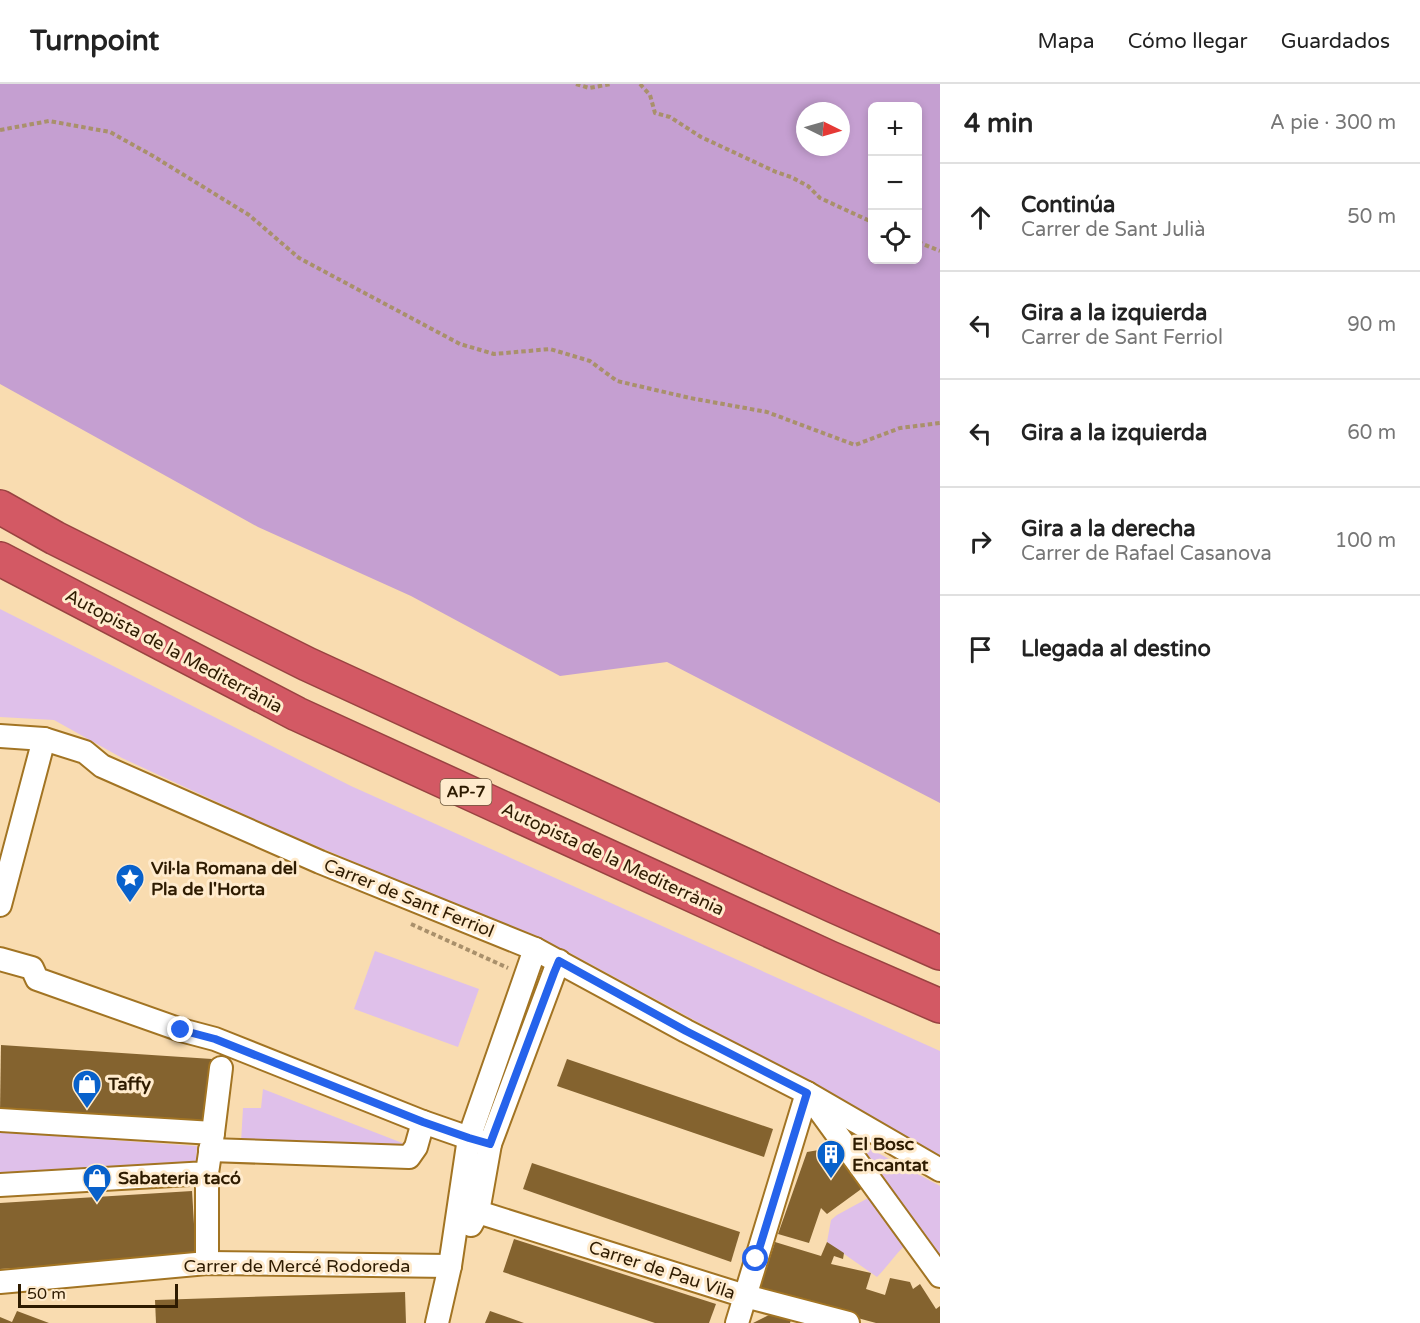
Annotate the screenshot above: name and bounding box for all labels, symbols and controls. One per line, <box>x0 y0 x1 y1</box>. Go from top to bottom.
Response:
text: Turnpoint <box>30 24 159 58</box>
text: Mapa <box>1037 29 1095 54</box>
text: Cómo llegar <box>1128 29 1248 54</box>
text: Guardados <box>1281 29 1390 54</box>
north arrow <box>796 102 850 156</box>
map controls <box>868 102 922 264</box>
button: + <box>868 102 922 156</box>
text: 4 min <box>964 108 1033 139</box>
text: A pie · 300 m <box>1270 111 1396 135</box>
button: − <box>868 156 922 210</box>
text: Continúa <box>1021 192 1115 218</box>
icon: ahead <box>964 201 997 234</box>
text: 50 m <box>1347 205 1396 229</box>
button: locate <box>868 210 922 264</box>
text: Carrer de Sant Julià <box>1021 218 1206 242</box>
text: Gira a la izquierda <box>1021 300 1207 326</box>
icon: left <box>964 309 997 342</box>
text: 90 m <box>1347 313 1396 337</box>
text: Carrer de Sant Ferriol <box>1021 326 1223 350</box>
icon: left <box>964 417 997 450</box>
text: Gira a la izquierda <box>1021 420 1207 446</box>
text: 60 m <box>1347 421 1396 445</box>
text: Gira a la derecha <box>1021 516 1196 542</box>
icon: right <box>964 525 997 558</box>
text: 100 m <box>1335 529 1396 553</box>
text: Carrer de Rafael Casanova <box>1021 542 1272 566</box>
street label: Autopista de la Mediterrània <box>62 584 286 718</box>
icon: arrive <box>964 633 997 666</box>
text: Llegada al destino <box>1021 636 1211 662</box>
road number: AP-7 <box>440 779 492 805</box>
street label: Autopista de la Mediterrània <box>498 798 728 920</box>
street label: Carrer de Sant Ferriol <box>321 854 497 942</box>
place label: Vil·la Romana del Pla de l'Horta <box>151 857 297 900</box>
place icon: Vil·la Romana del Pla de l'Horta <box>114 862 146 904</box>
route end <box>167 1016 193 1042</box>
shop icon: Taffy <box>71 1068 103 1110</box>
place label: Taffy <box>107 1073 151 1095</box>
place label: El Bosc Encantat <box>852 1133 929 1176</box>
building icon: El Bosc Encantat <box>815 1138 847 1180</box>
shop icon: Sabateria tacó <box>81 1162 113 1204</box>
place label: Sabateria tacó <box>118 1167 241 1189</box>
street label: Carrer de Pau Vila <box>586 1236 738 1304</box>
route start <box>742 1245 768 1271</box>
street label: Carrer de Mercé Rodoreda <box>184 1255 410 1277</box>
scale bar <box>18 1281 178 1308</box>
text: 50 m <box>27 1284 66 1304</box>

